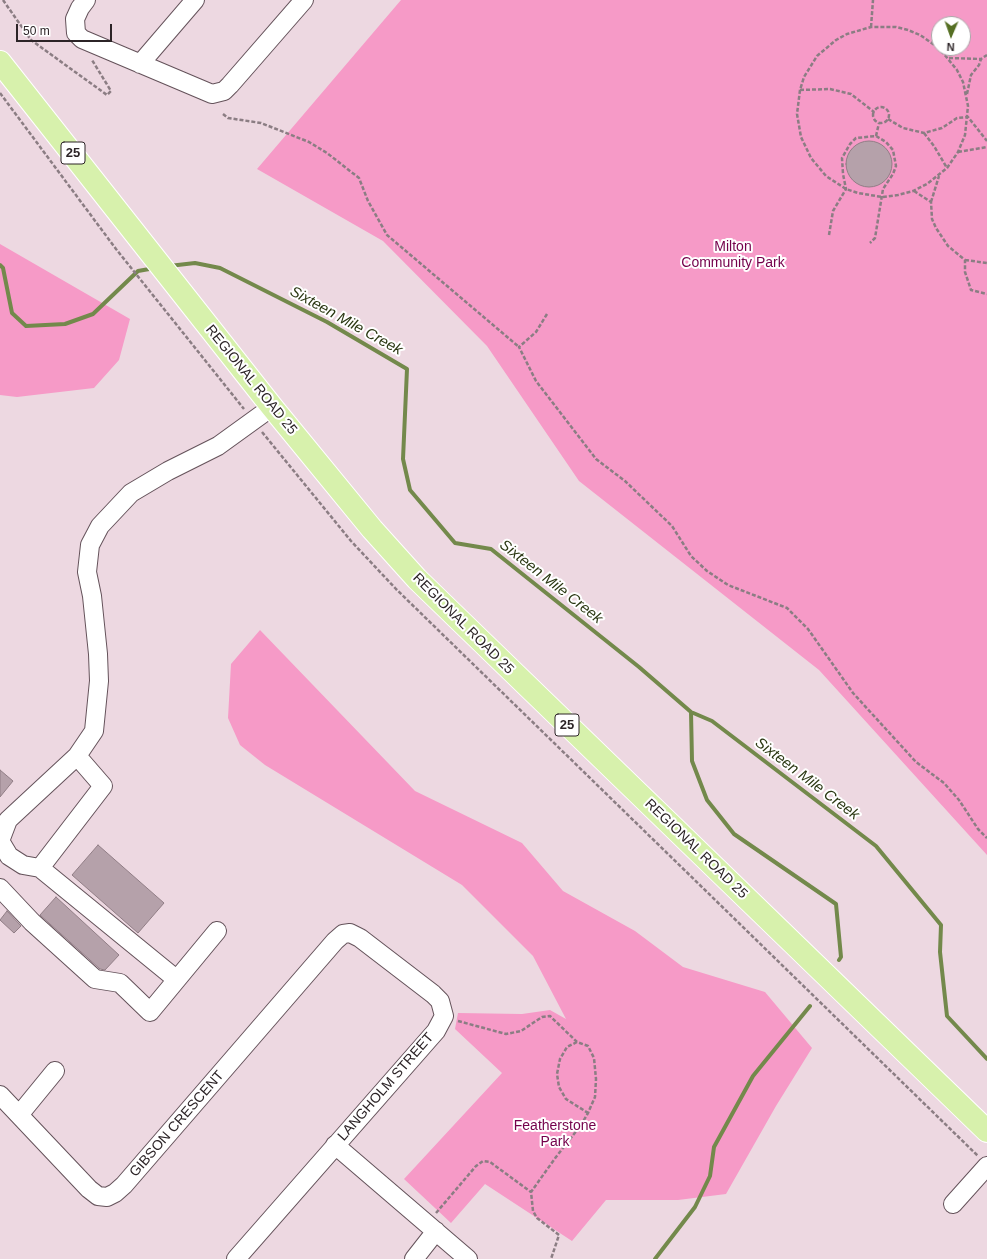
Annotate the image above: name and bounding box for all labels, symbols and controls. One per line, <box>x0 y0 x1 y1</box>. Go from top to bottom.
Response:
scale bar <box>18 16 114 42</box>
north arrow <box>931 16 971 56</box>
text: 50 m <box>23 24 50 38</box>
text: N <box>946 41 955 53</box>
road number: 25 <box>61 142 85 164</box>
park label: Milton Community Park <box>681 239 785 272</box>
water label: Sixteen Mile Creek <box>287 283 405 359</box>
street label: REGIONAL ROAD 25 <box>202 322 300 438</box>
water label: Sixteen Mile Creek <box>496 536 606 628</box>
street label: REGIONAL ROAD 25 <box>409 570 517 678</box>
road number: 25 <box>555 714 579 736</box>
water label: Sixteen Mile Creek <box>751 734 863 824</box>
street label: REGIONAL ROAD 25 <box>641 796 751 902</box>
street label: LANGHOLM STREET <box>334 1030 438 1144</box>
street label: GIBSON CRESCENT <box>126 1067 228 1181</box>
park label: Featherstone Park <box>514 1118 596 1150</box>

